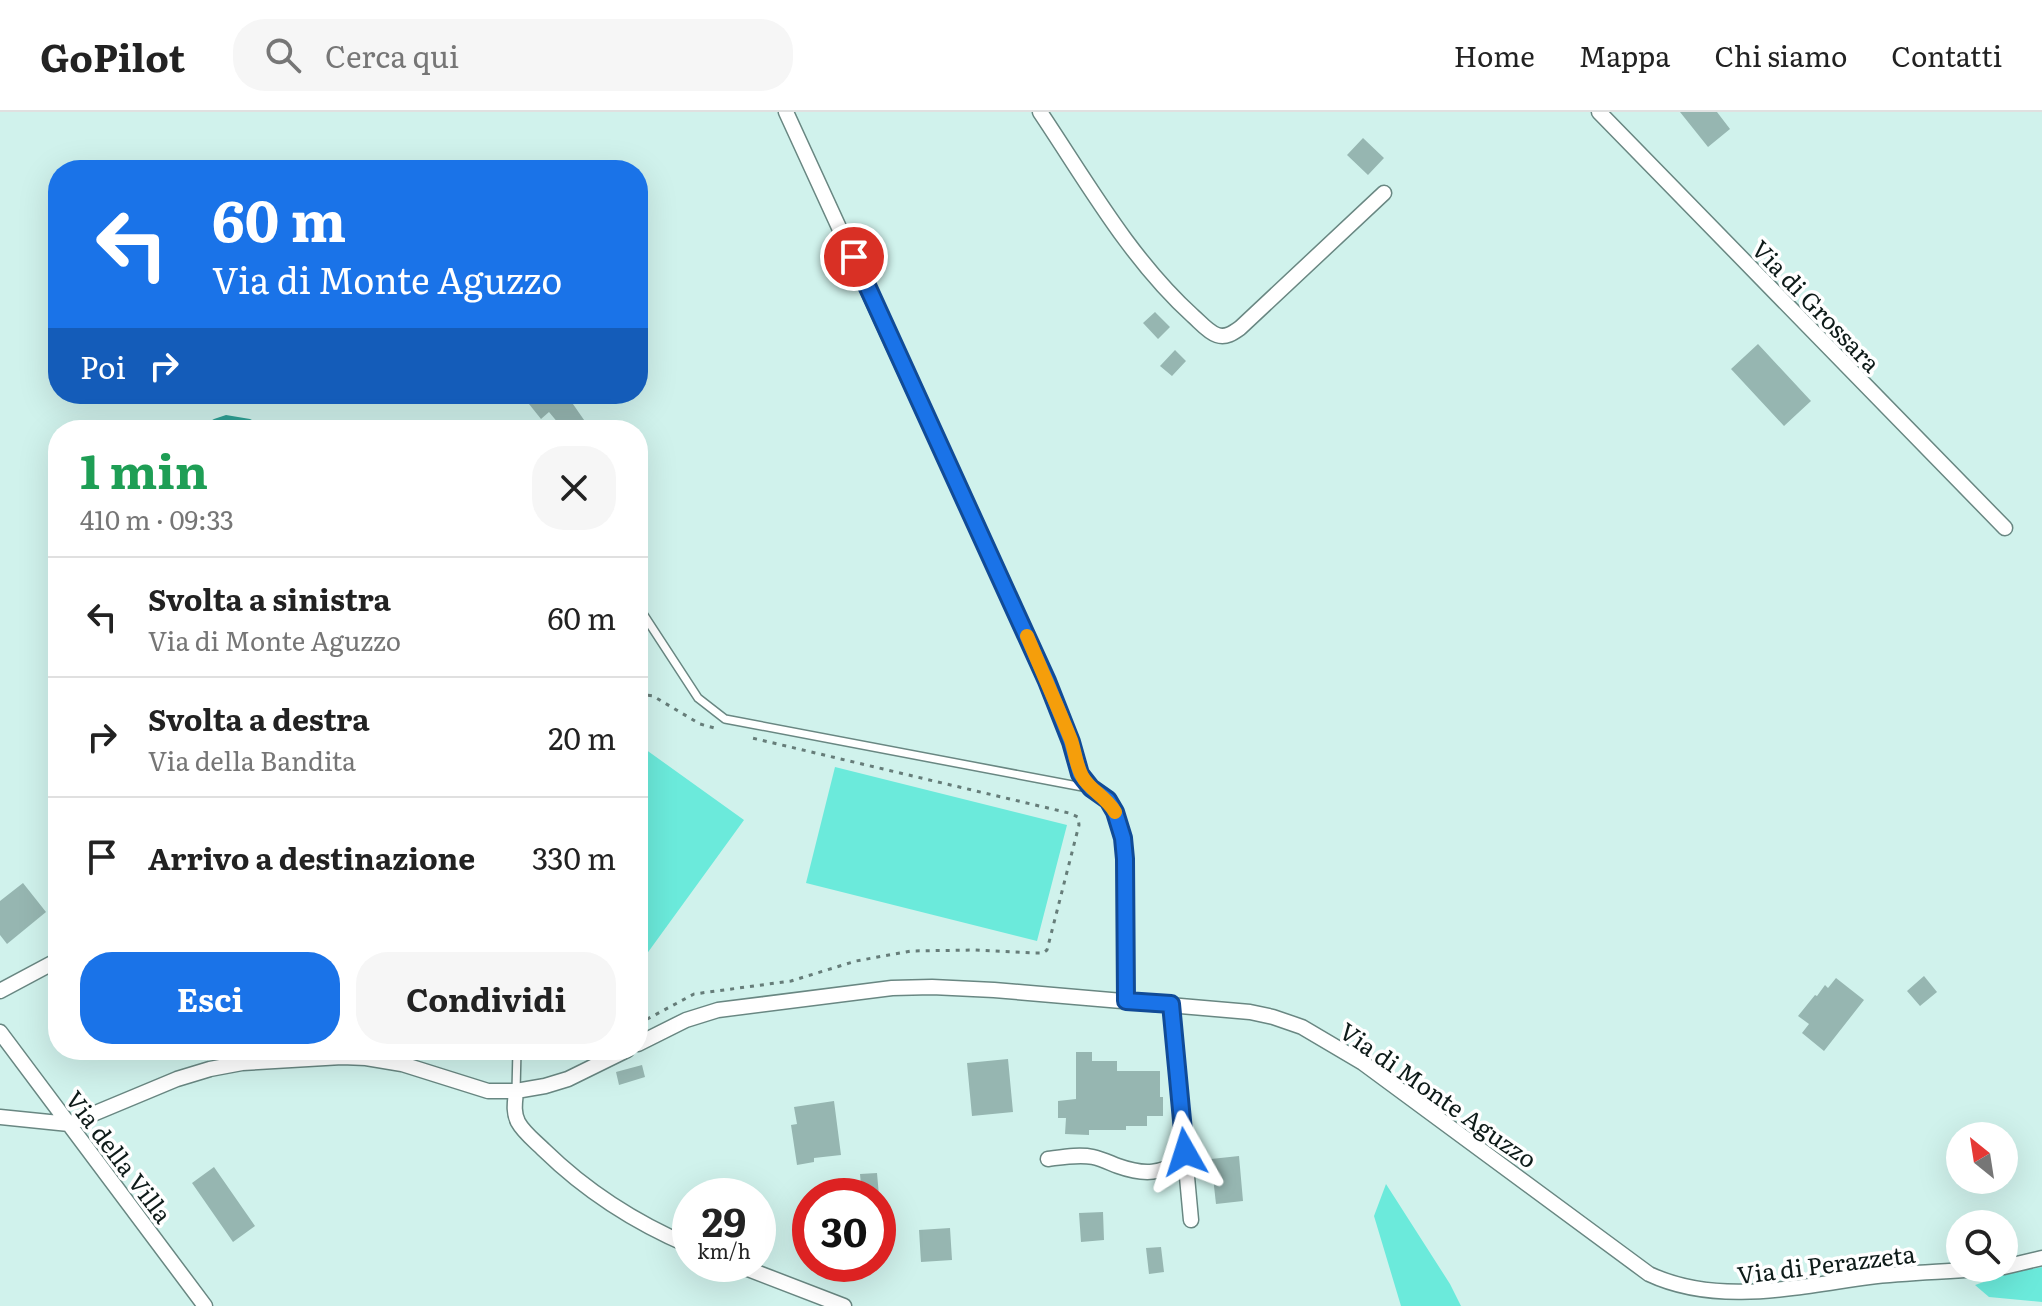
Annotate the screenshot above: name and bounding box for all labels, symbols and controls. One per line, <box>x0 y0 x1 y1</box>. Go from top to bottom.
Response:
search box <box>233 19 793 91</box>
text: GoPilot <box>40 27 185 84</box>
icon: search <box>261 33 305 77</box>
text: Cerca qui <box>325 33 459 77</box>
text: Home <box>1454 34 1535 76</box>
text: Mappa <box>1579 34 1670 76</box>
text: Chi siamo <box>1714 34 1847 76</box>
text: Contatti <box>1891 34 2002 76</box>
text: 60 m <box>212 176 346 259</box>
icon: left <box>80 192 184 296</box>
pin <box>820 223 888 291</box>
street label: Via di Grossara <box>1745 231 1889 379</box>
icon: arrive <box>832 235 876 279</box>
text: Via di Monte Aguzzo <box>212 252 562 305</box>
text: Poi <box>80 344 126 388</box>
icon: right <box>142 344 186 388</box>
text: 1 min <box>80 433 208 504</box>
button: close <box>532 446 616 530</box>
text: 410 m · 09:33 <box>80 499 234 538</box>
text: Svolta a sinistra <box>148 576 391 620</box>
icon: left <box>80 595 124 639</box>
text: 60 m <box>547 595 616 639</box>
text: Via di Monte Aguzzo <box>148 620 401 659</box>
text: Svolta a destra <box>148 696 370 740</box>
icon: right <box>80 715 124 759</box>
text: 20 m <box>548 715 616 759</box>
text: Via della Bandita <box>148 740 356 779</box>
icon: arrive <box>80 835 124 879</box>
text: Arrivo a destinazione <box>148 835 475 879</box>
text: 330 m <box>532 835 616 879</box>
button: Esci <box>80 952 340 1044</box>
button: Condividi <box>356 952 616 1044</box>
street label: Via di Monte Aguzzo <box>1333 1013 1545 1175</box>
street label: Via della Villa <box>59 1082 182 1230</box>
position arrow <box>1143 1110 1227 1194</box>
north arrow <box>1946 1122 2018 1194</box>
map controls <box>1946 1122 2018 1282</box>
speed limit sign: 30 <box>792 1178 896 1282</box>
text: 29 <box>702 1190 746 1249</box>
button: search <box>1946 1210 2018 1282</box>
text: km/h <box>697 1235 751 1265</box>
street label: Via di Perazzeta <box>1735 1235 1917 1291</box>

